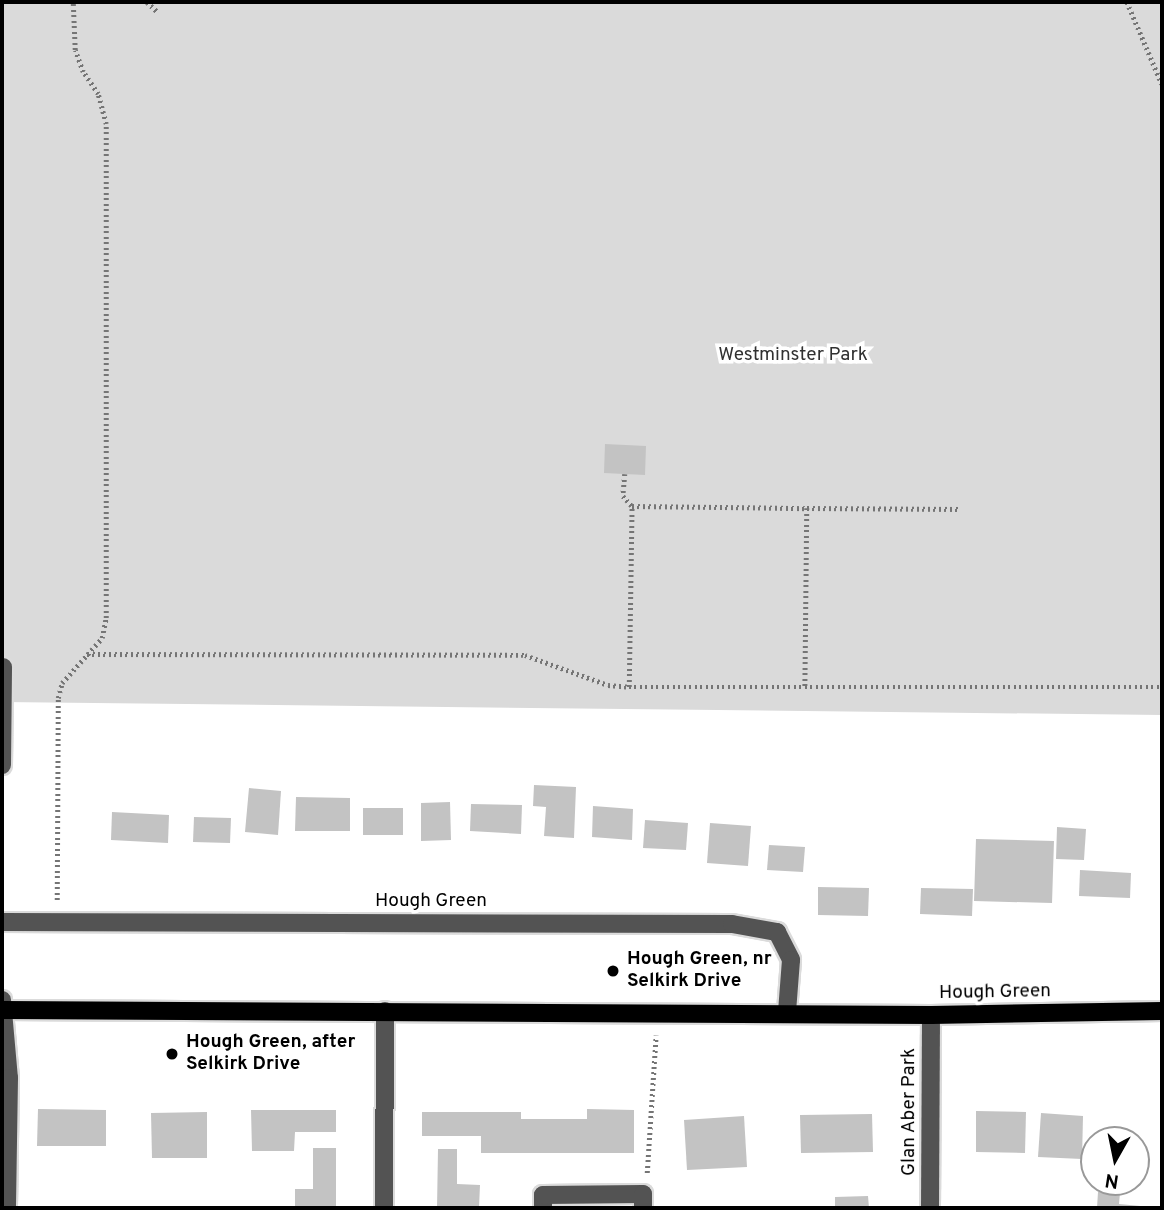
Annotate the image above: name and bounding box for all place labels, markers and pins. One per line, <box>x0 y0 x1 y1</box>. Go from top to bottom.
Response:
place label: Hough Green, nr Selkirk Drive <box>627 949 772 993</box>
marker: Hough Green, nr Selkirk Drive <box>605 963 621 979</box>
place label: Hough Green, after Selkirk Drive <box>186 1032 355 1076</box>
marker: Hough Green, after Selkirk Drive <box>164 1046 180 1062</box>

